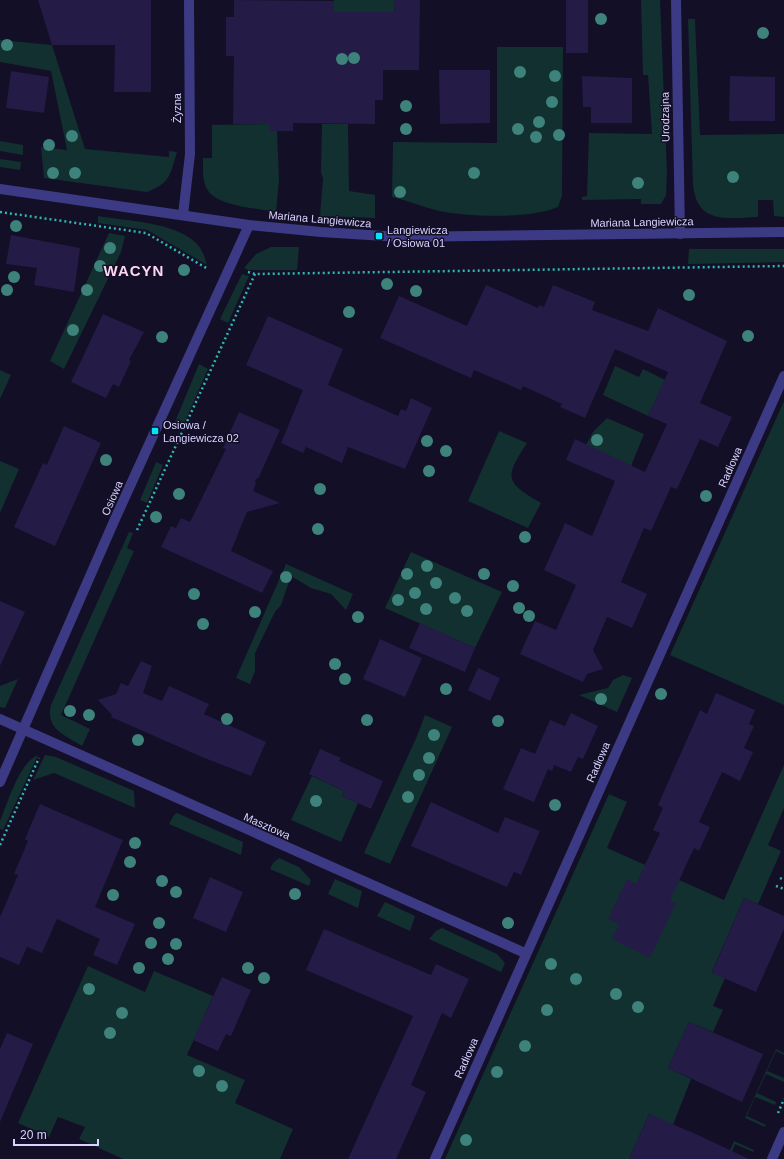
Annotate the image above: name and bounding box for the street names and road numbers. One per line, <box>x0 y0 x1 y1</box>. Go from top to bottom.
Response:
street label: Urodzajna <box>659 91 671 142</box>
street label: Żyzna <box>171 92 183 123</box>
street label: Mariana Langiewicza <box>268 209 373 230</box>
street label: Mariana Langiewicza <box>590 215 695 229</box>
street label: Radiowa <box>716 444 745 489</box>
street label: Osiowa <box>99 478 125 517</box>
street label: Radiowa <box>584 739 613 784</box>
street label: Masztowa <box>242 810 293 842</box>
street label: Radiowa <box>452 1035 481 1080</box>

